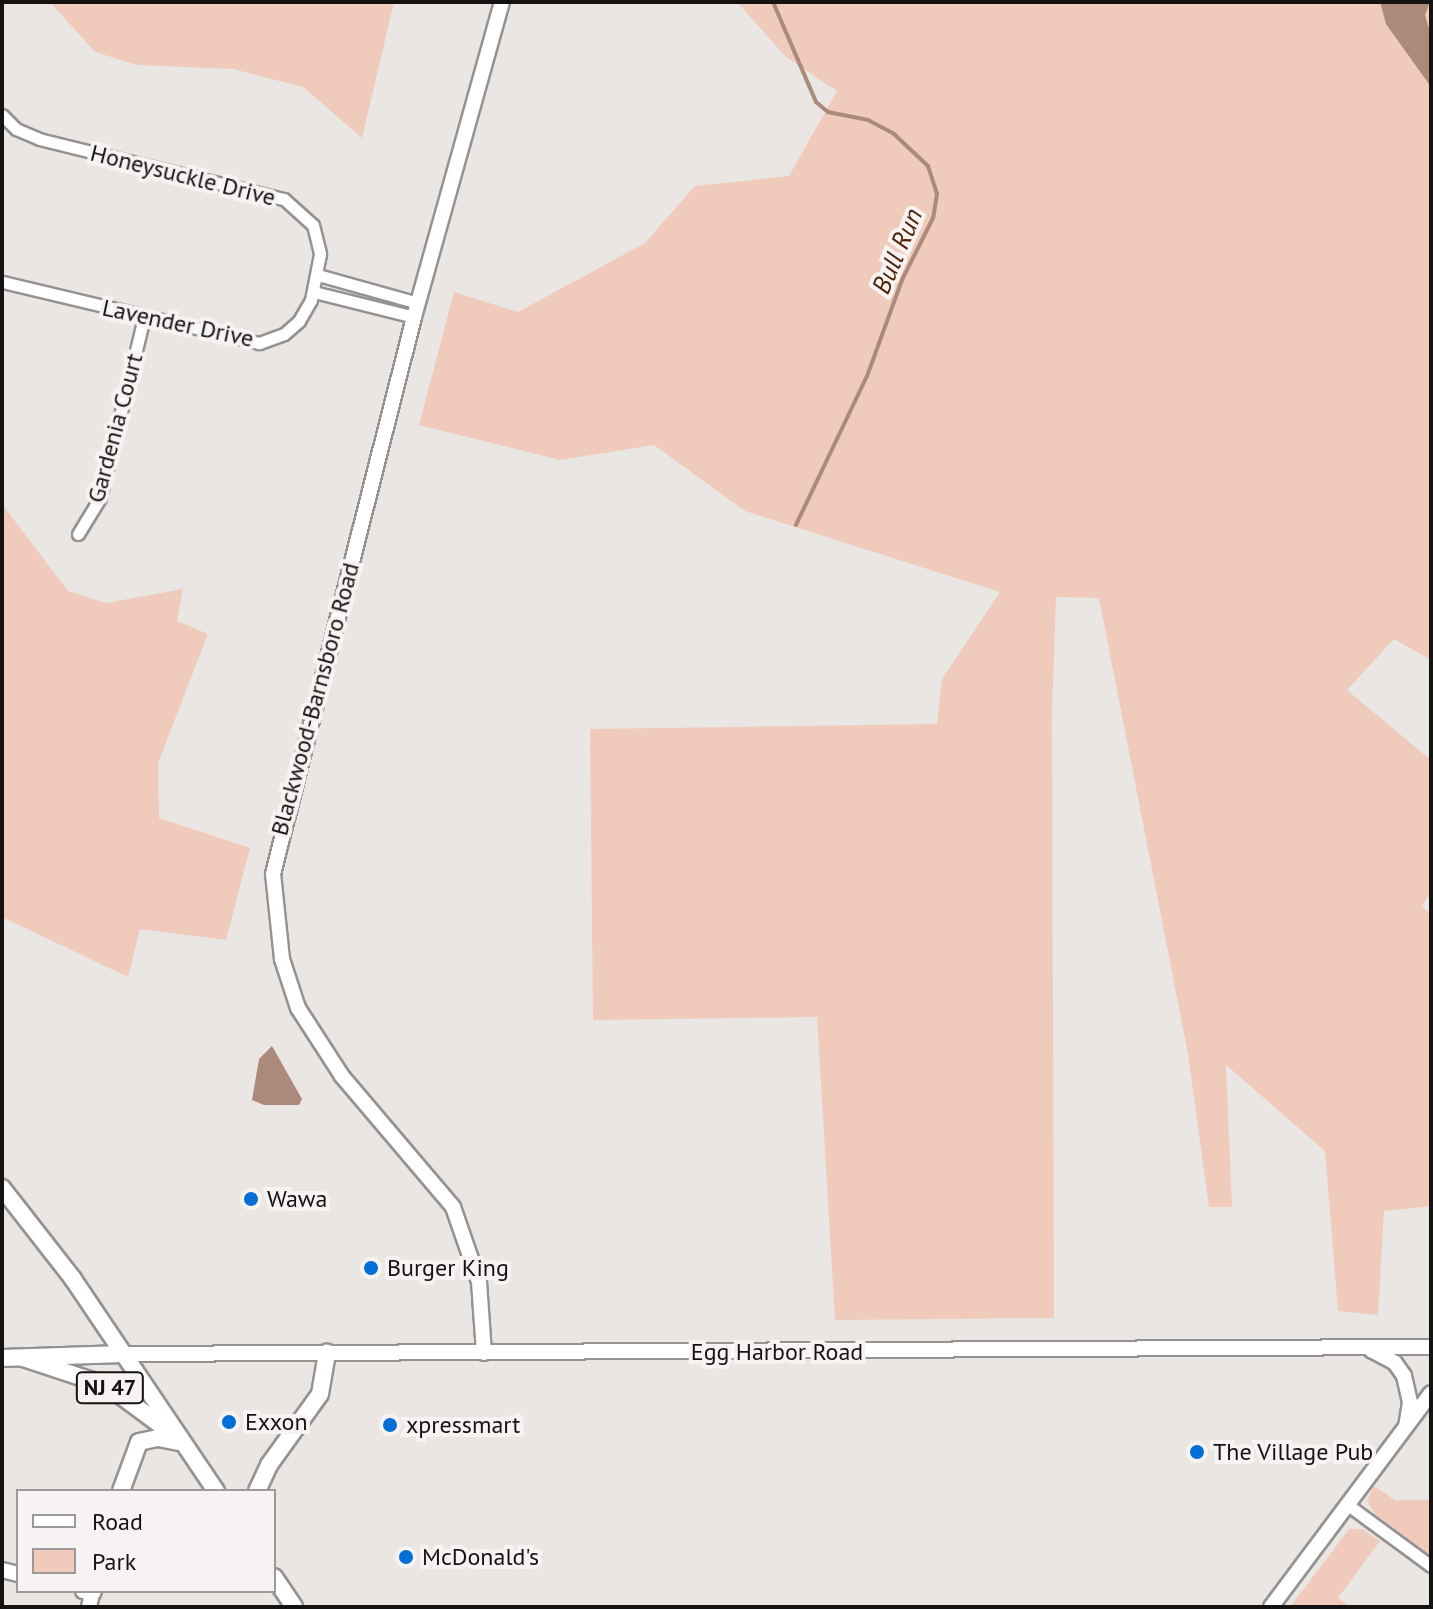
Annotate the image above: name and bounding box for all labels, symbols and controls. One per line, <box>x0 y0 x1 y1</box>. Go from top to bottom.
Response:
street label: Honeysuckle Drive <box>87 138 279 212</box>
water label: Bull Run <box>865 204 929 298</box>
street label: Lavender Drive <box>100 293 256 353</box>
street label: Gardenia Court <box>81 350 149 506</box>
street label: Blackwood-Barnsboro Road <box>265 559 365 839</box>
place label: Wawa <box>267 1185 327 1213</box>
marker: Wawa <box>242 1190 260 1208</box>
place label: Burger King <box>387 1254 509 1282</box>
marker: Burger King <box>362 1259 380 1277</box>
street label: Egg Harbor Road <box>691 1338 863 1366</box>
road number: NJ 47 <box>74 1370 146 1406</box>
place label: Exxon <box>245 1408 308 1436</box>
place label: xpressmart <box>406 1411 520 1439</box>
marker: Exxon <box>220 1413 238 1431</box>
marker: xpressmart <box>381 1416 399 1434</box>
place label: The Village Pub <box>1213 1438 1374 1466</box>
marker: The Village Pub <box>1188 1443 1206 1461</box>
legend <box>16 1489 276 1593</box>
text: Road <box>92 1506 143 1537</box>
place label: McDonald's <box>422 1543 539 1571</box>
text: Park <box>92 1546 136 1577</box>
marker: McDonald's <box>397 1548 415 1566</box>

